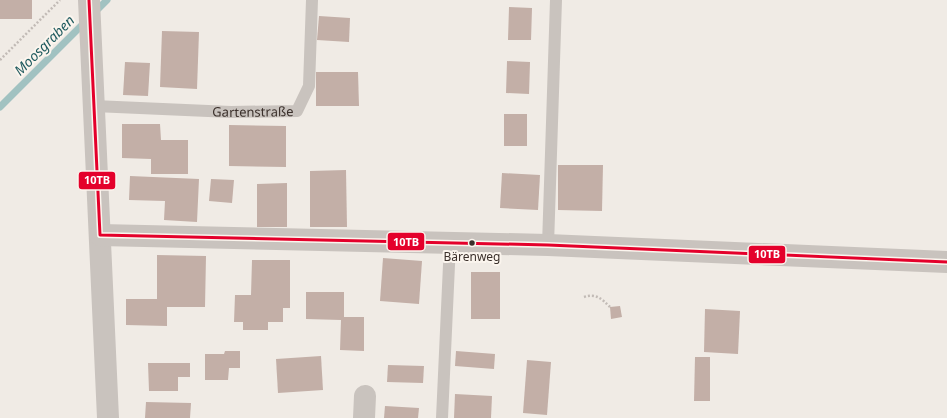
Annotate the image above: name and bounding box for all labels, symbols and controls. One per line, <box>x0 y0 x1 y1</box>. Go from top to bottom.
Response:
water label: Moosgraben <box>10 11 78 79</box>
street label: Gartenstraße <box>212 102 294 121</box>
line badge: 10TB <box>78 171 116 190</box>
text: 10TB <box>84 172 110 187</box>
line badge: 10TB <box>387 232 425 251</box>
text: 10TB <box>393 234 419 249</box>
marker: Bärenweg <box>467 238 477 248</box>
line badge: 10TB <box>748 245 786 264</box>
text: 10TB <box>754 246 780 261</box>
place label: Bärenweg <box>443 248 501 265</box>

